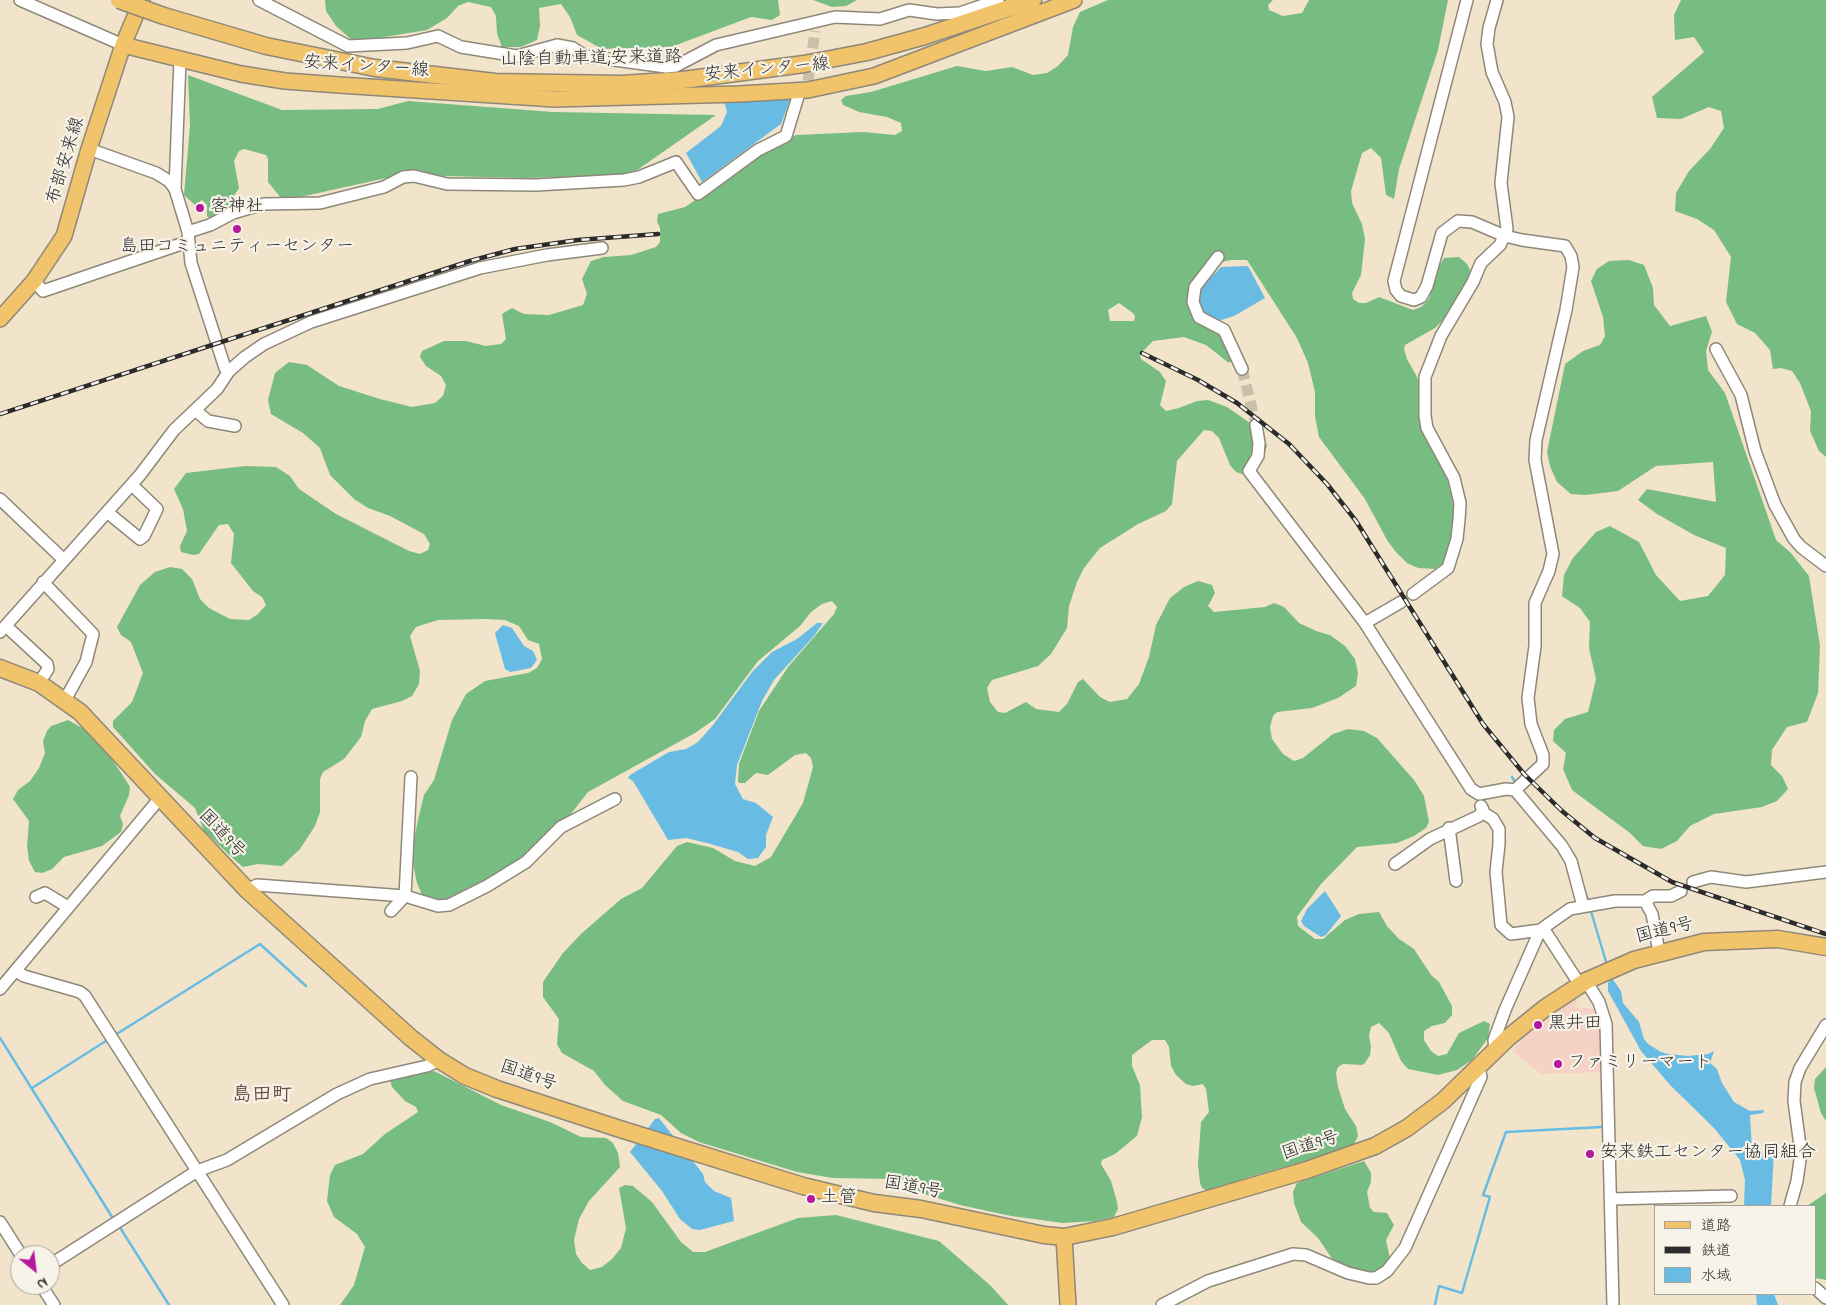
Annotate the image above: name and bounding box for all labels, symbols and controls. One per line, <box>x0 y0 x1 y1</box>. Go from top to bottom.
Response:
street label: 山陰自動車道;安来道路 <box>500 48 682 72</box>
street label: 安来インター線 <box>302 53 430 83</box>
street label: 安来インター線 <box>703 55 831 87</box>
street label: 布部安来線 <box>44 115 90 207</box>
place label: 客神社 <box>210 197 264 219</box>
marker: 客神社 <box>194 202 206 214</box>
marker: 島田コミュニティーセンター <box>231 223 243 235</box>
place label: 島田コミュニティーセンター <box>120 237 354 259</box>
street label: 国道9号 <box>193 806 249 864</box>
street label: 国道9号 <box>1634 914 1696 950</box>
place label: 黒井田 <box>1548 1014 1602 1036</box>
marker: 黒井田 <box>1532 1019 1544 1031</box>
place label: ファミリーマート <box>1568 1053 1712 1075</box>
street label: 国道9号 <box>496 1057 560 1097</box>
marker: ファミリーマート <box>1552 1058 1564 1070</box>
district label: 島田町 <box>232 1085 292 1109</box>
street label: 国道9号 <box>1279 1128 1343 1166</box>
place label: 安来鉄工センター協同組合 <box>1600 1143 1816 1165</box>
marker: 安来鉄工センター協同組合 <box>1584 1148 1596 1160</box>
street label: 国道9号 <box>882 1173 944 1205</box>
place label: 土管 <box>821 1188 857 1210</box>
marker: 土管 <box>805 1193 817 1205</box>
legend <box>1654 1205 1816 1295</box>
text: 道路 <box>1701 1215 1731 1237</box>
text: 鉄道 <box>1701 1240 1731 1262</box>
north arrow <box>10 1245 60 1295</box>
text: 水域 <box>1701 1265 1731 1287</box>
text: N <box>33 1271 51 1294</box>

